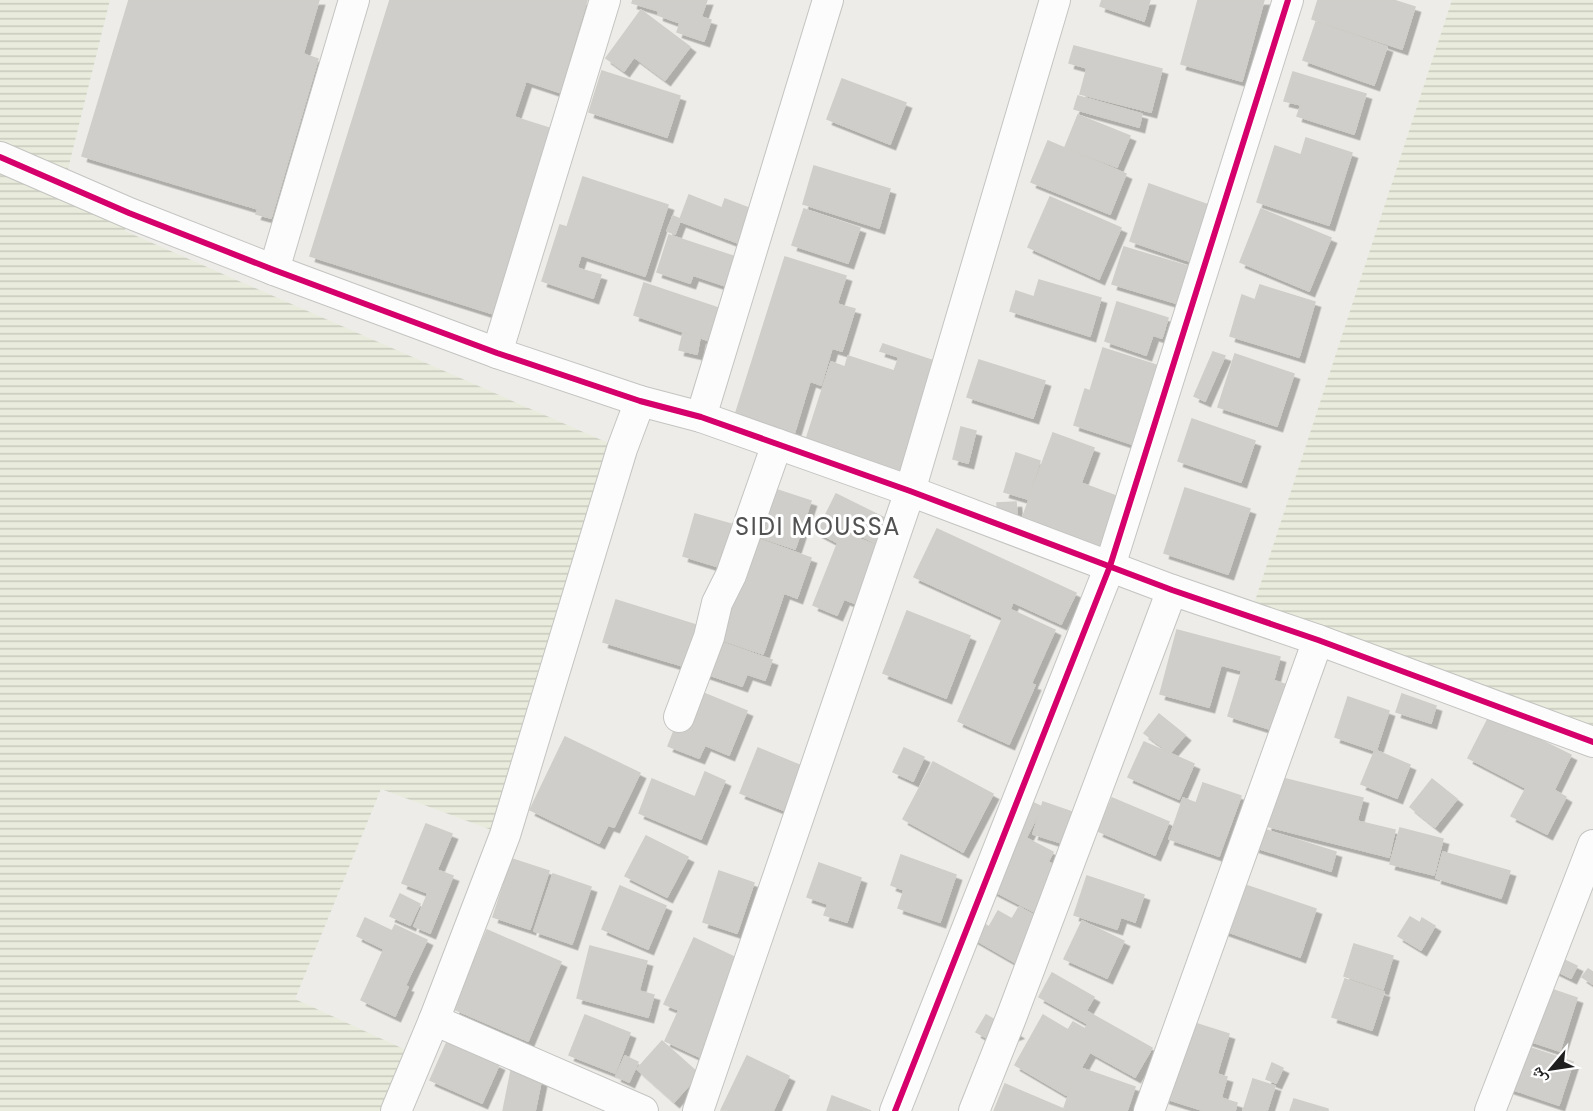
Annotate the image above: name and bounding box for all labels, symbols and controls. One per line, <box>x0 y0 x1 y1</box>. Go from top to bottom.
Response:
district label: SIDI MOUSSA <box>735 510 901 543</box>
north arrow <box>1521 1039 1581 1099</box>
text: ش <box>1524 1063 1552 1089</box>

